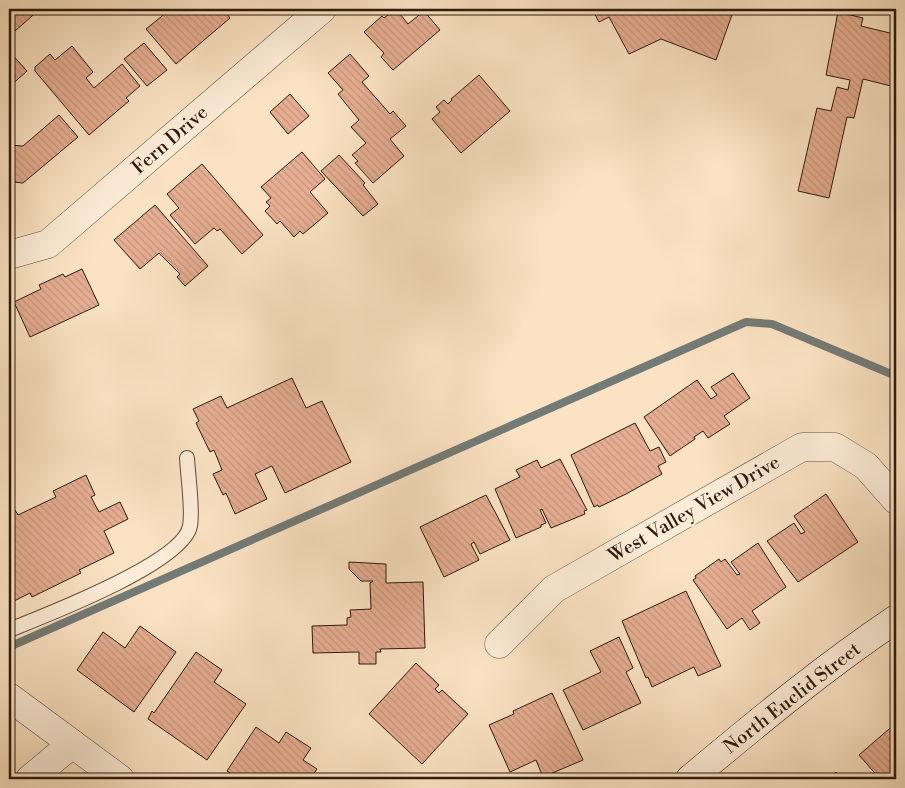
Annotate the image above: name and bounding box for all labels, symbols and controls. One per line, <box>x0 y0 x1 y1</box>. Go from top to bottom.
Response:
street label: Fern Drive <box>127 100 213 180</box>
street label: West Valley View Drive <box>603 450 784 568</box>
street label: North Euclid Street <box>719 637 865 759</box>

